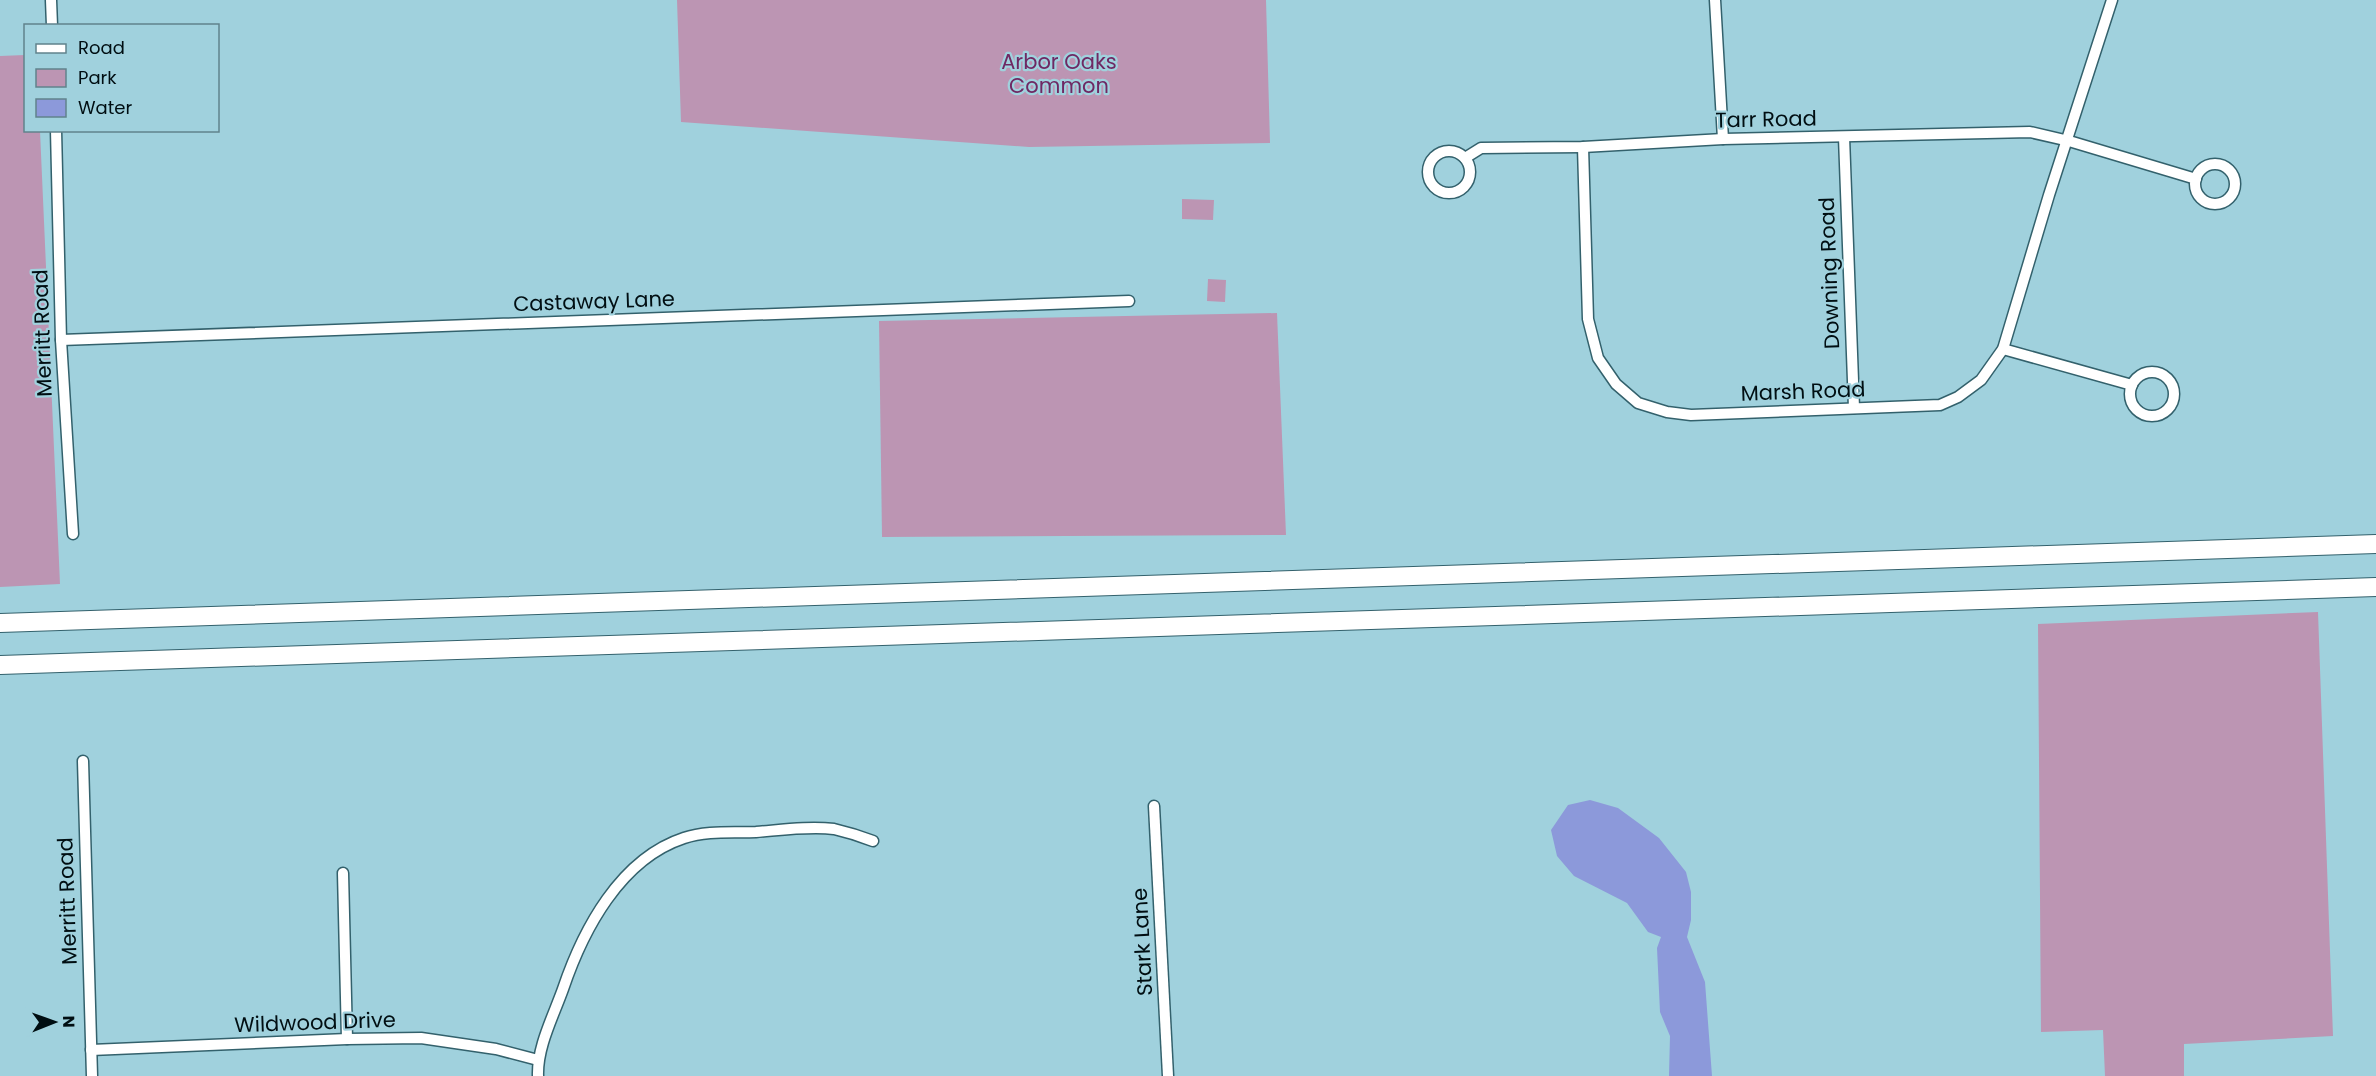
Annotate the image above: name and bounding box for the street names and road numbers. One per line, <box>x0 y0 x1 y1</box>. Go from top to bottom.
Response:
street label: Tarr Road <box>1715 104 1817 134</box>
street label: Downing Road <box>1812 197 1846 349</box>
street label: Merritt Road <box>25 269 59 397</box>
street label: Castaway Lane <box>513 284 675 318</box>
street label: Marsh Road <box>1740 374 1866 408</box>
street label: Merritt Road <box>50 837 84 965</box>
street label: Stark Lane <box>1125 887 1159 997</box>
street label: Wildwood Drive <box>234 1005 396 1039</box>

